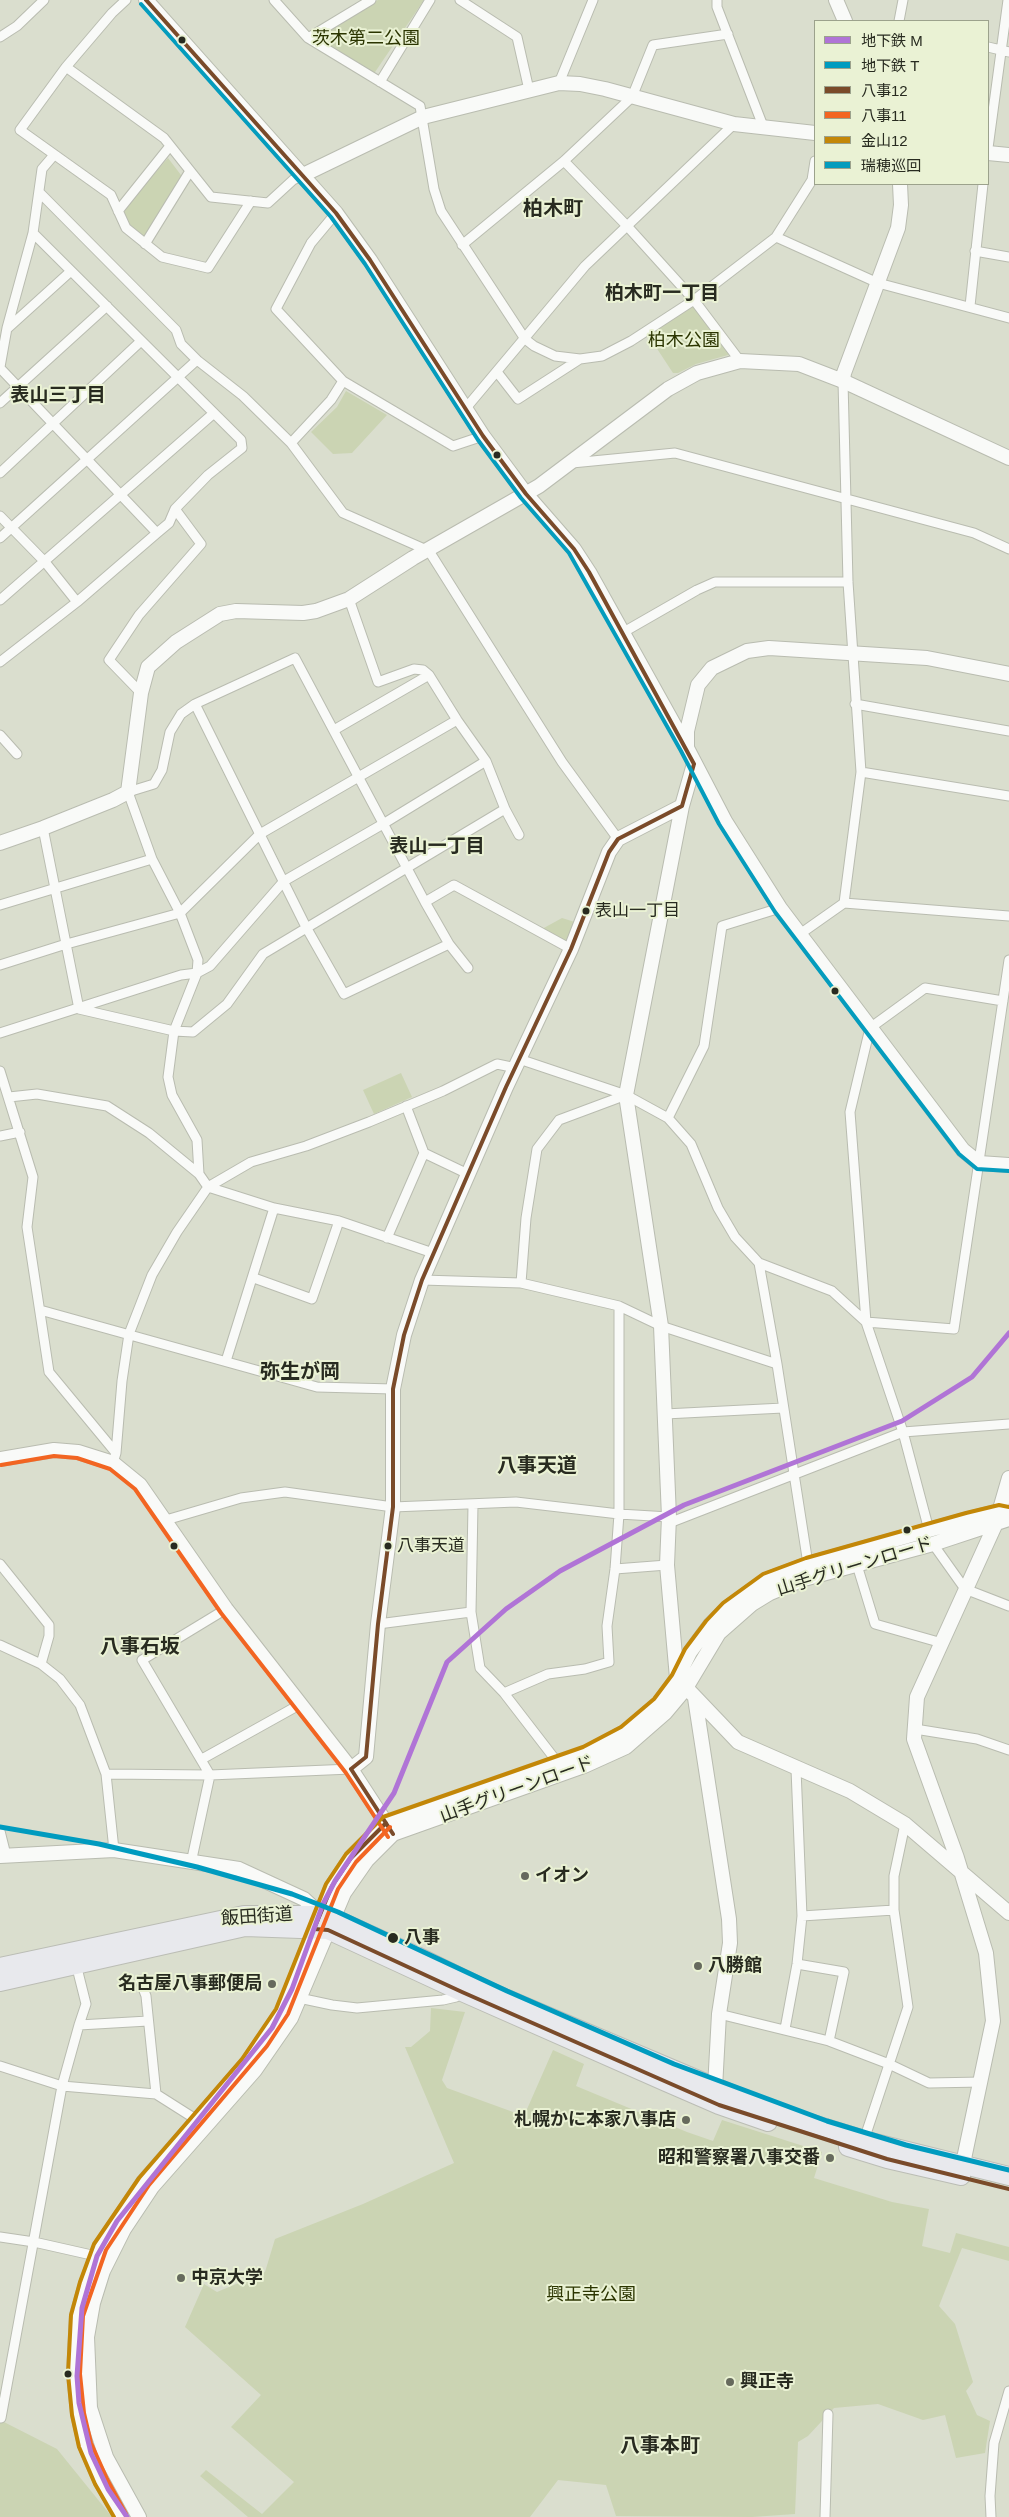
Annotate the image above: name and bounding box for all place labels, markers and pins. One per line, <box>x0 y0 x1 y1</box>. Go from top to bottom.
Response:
unlabelled marker <box>177 35 187 45</box>
unlabelled marker <box>492 450 502 460</box>
place label: 表山一丁目 <box>595 901 680 921</box>
marker: 表山一丁目 <box>581 906 591 916</box>
unlabelled marker <box>830 986 840 996</box>
unlabelled marker <box>902 1525 912 1535</box>
place label: 八事天道 <box>397 1536 465 1556</box>
unlabelled marker <box>169 1541 179 1551</box>
marker: 八事天道 <box>383 1541 393 1551</box>
place label: イオン <box>535 1865 589 1887</box>
marker: イオン <box>519 1870 531 1882</box>
place label: 八事 <box>404 1927 440 1949</box>
marker: 八事 <box>386 1931 400 1945</box>
place label: 八勝館 <box>708 1955 762 1977</box>
marker: 八勝館 <box>692 1960 704 1972</box>
place label: 名古屋八事郵便局 <box>118 1973 262 1995</box>
marker: 名古屋八事郵便局 <box>266 1978 278 1990</box>
place label: 札幌かに本家八事店 <box>514 2109 676 2131</box>
marker: 札幌かに本家八事店 <box>680 2114 692 2126</box>
place label: 昭和警察署八事交番 <box>658 2147 820 2169</box>
marker: 昭和警察署八事交番 <box>824 2152 836 2164</box>
place label: 中京大学 <box>191 2267 263 2289</box>
marker: 中京大学 <box>175 2272 187 2284</box>
unlabelled marker <box>63 2369 73 2379</box>
place label: 興正寺 <box>740 2371 794 2393</box>
marker: 興正寺 <box>724 2376 736 2388</box>

